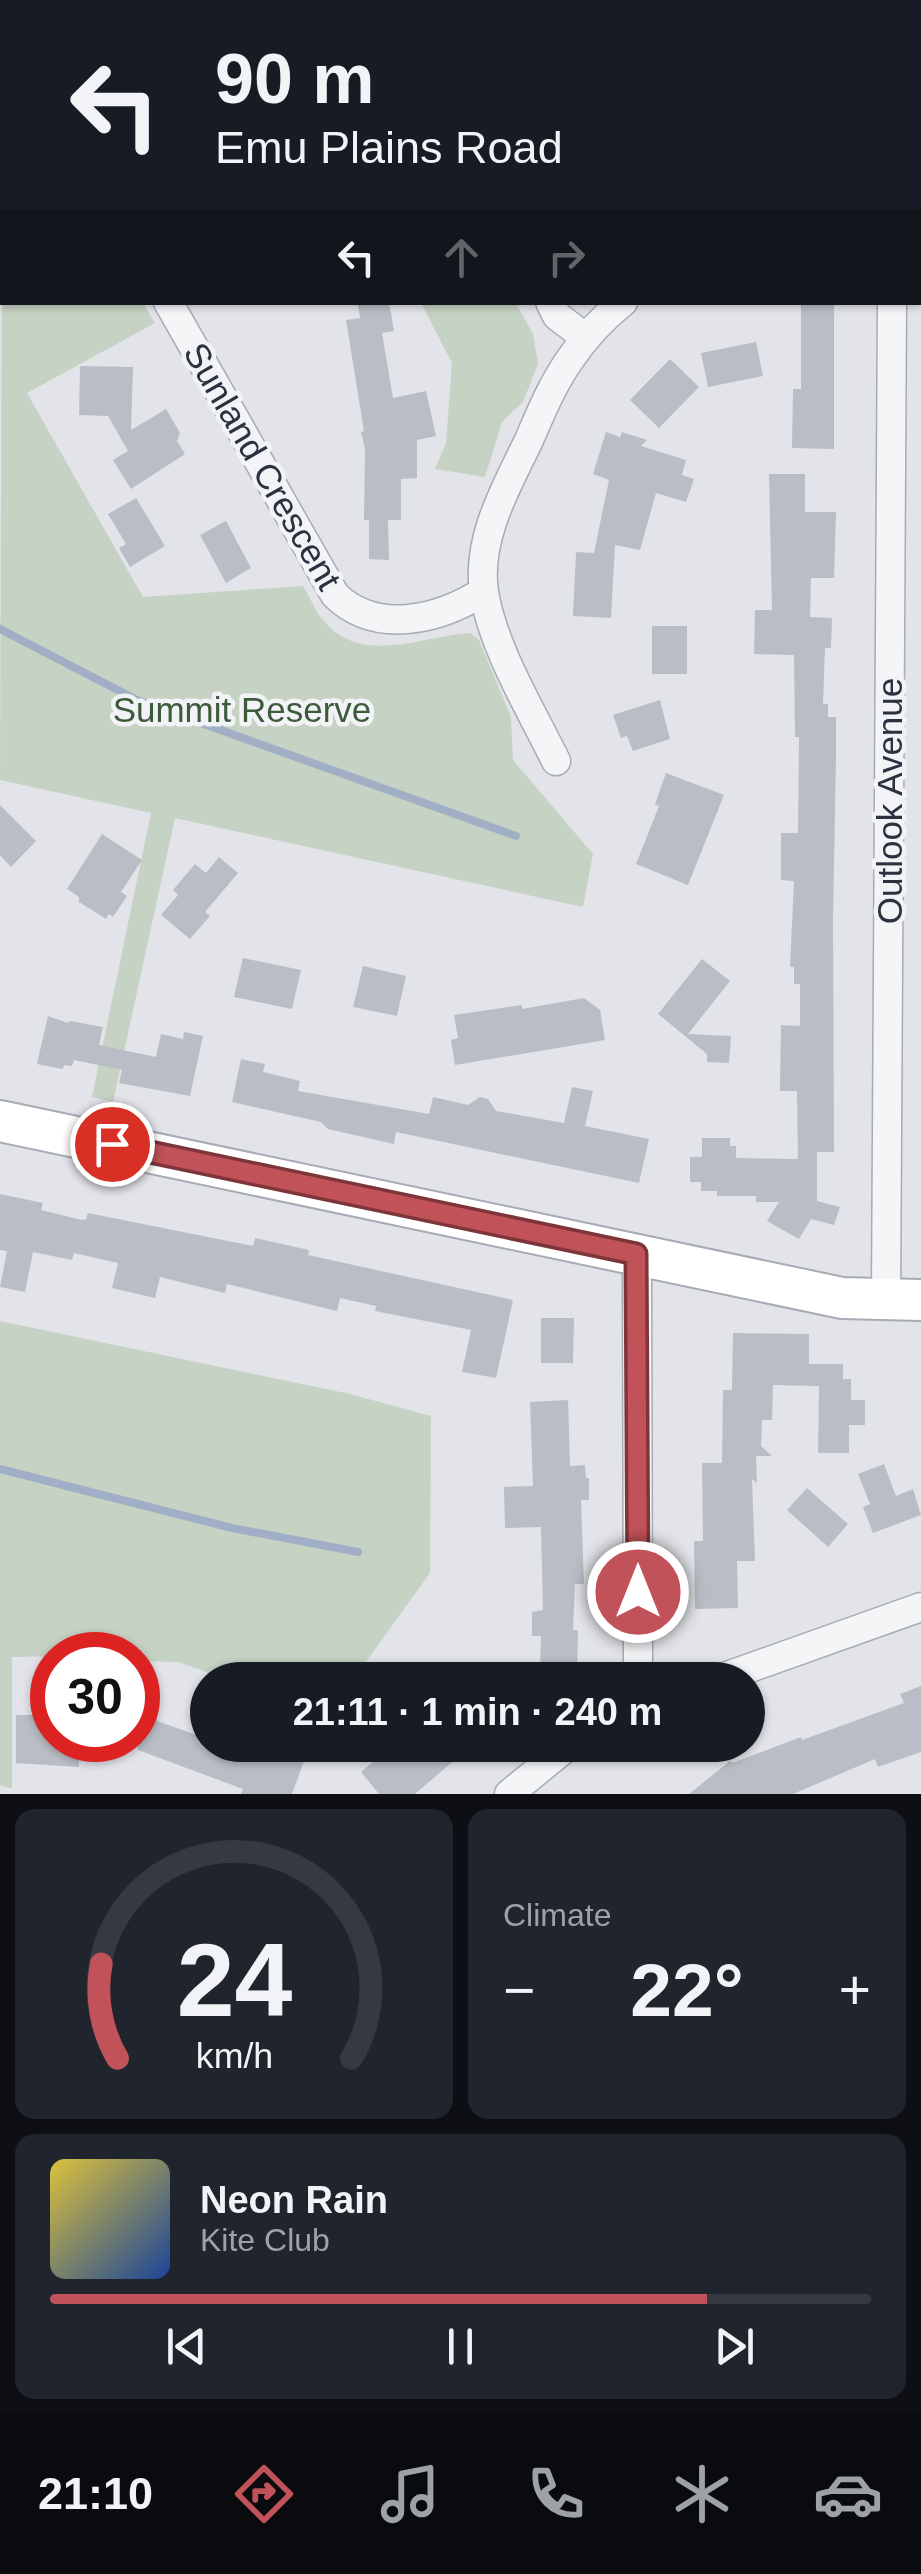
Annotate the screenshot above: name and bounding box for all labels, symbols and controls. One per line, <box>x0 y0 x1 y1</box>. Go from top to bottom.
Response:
icon: left <box>50 40 180 170</box>
text: 90 m <box>215 40 375 118</box>
text: Emu Plains Road <box>215 122 563 173</box>
icon: left <box>329 230 384 285</box>
icon: ahead <box>434 230 489 285</box>
icon: right <box>539 230 594 285</box>
street label: Sunland Crescent <box>177 336 350 596</box>
street label: Outlook Avenue <box>870 678 909 924</box>
park label: Summit Reserve <box>113 690 371 729</box>
pin <box>70 1102 155 1187</box>
icon: arrive <box>85 1117 140 1172</box>
position arrow <box>586 1540 690 1644</box>
speed limit sign: 30 <box>30 1632 160 1762</box>
text: 21:11 · 1 min · 240 m <box>293 1691 662 1733</box>
text: Climate <box>503 1897 611 1933</box>
text: 24 <box>176 1922 292 2038</box>
text: 22° <box>630 1948 744 2032</box>
text: − <box>503 1959 535 2021</box>
text: + <box>839 1959 871 2021</box>
text: km/h <box>195 2036 273 2076</box>
text: Neon Rain <box>200 2179 388 2221</box>
text: Kite Club <box>200 2222 330 2258</box>
icon: previous <box>159 2319 214 2374</box>
icon: pause <box>433 2319 488 2374</box>
icon: next <box>707 2319 762 2374</box>
icon: directions <box>229 2459 299 2529</box>
icon: music <box>375 2459 445 2529</box>
icon: phone <box>521 2459 591 2529</box>
icon: climate <box>667 2459 737 2529</box>
icon: car <box>813 2459 883 2529</box>
text: 21:10 <box>38 2468 153 2519</box>

